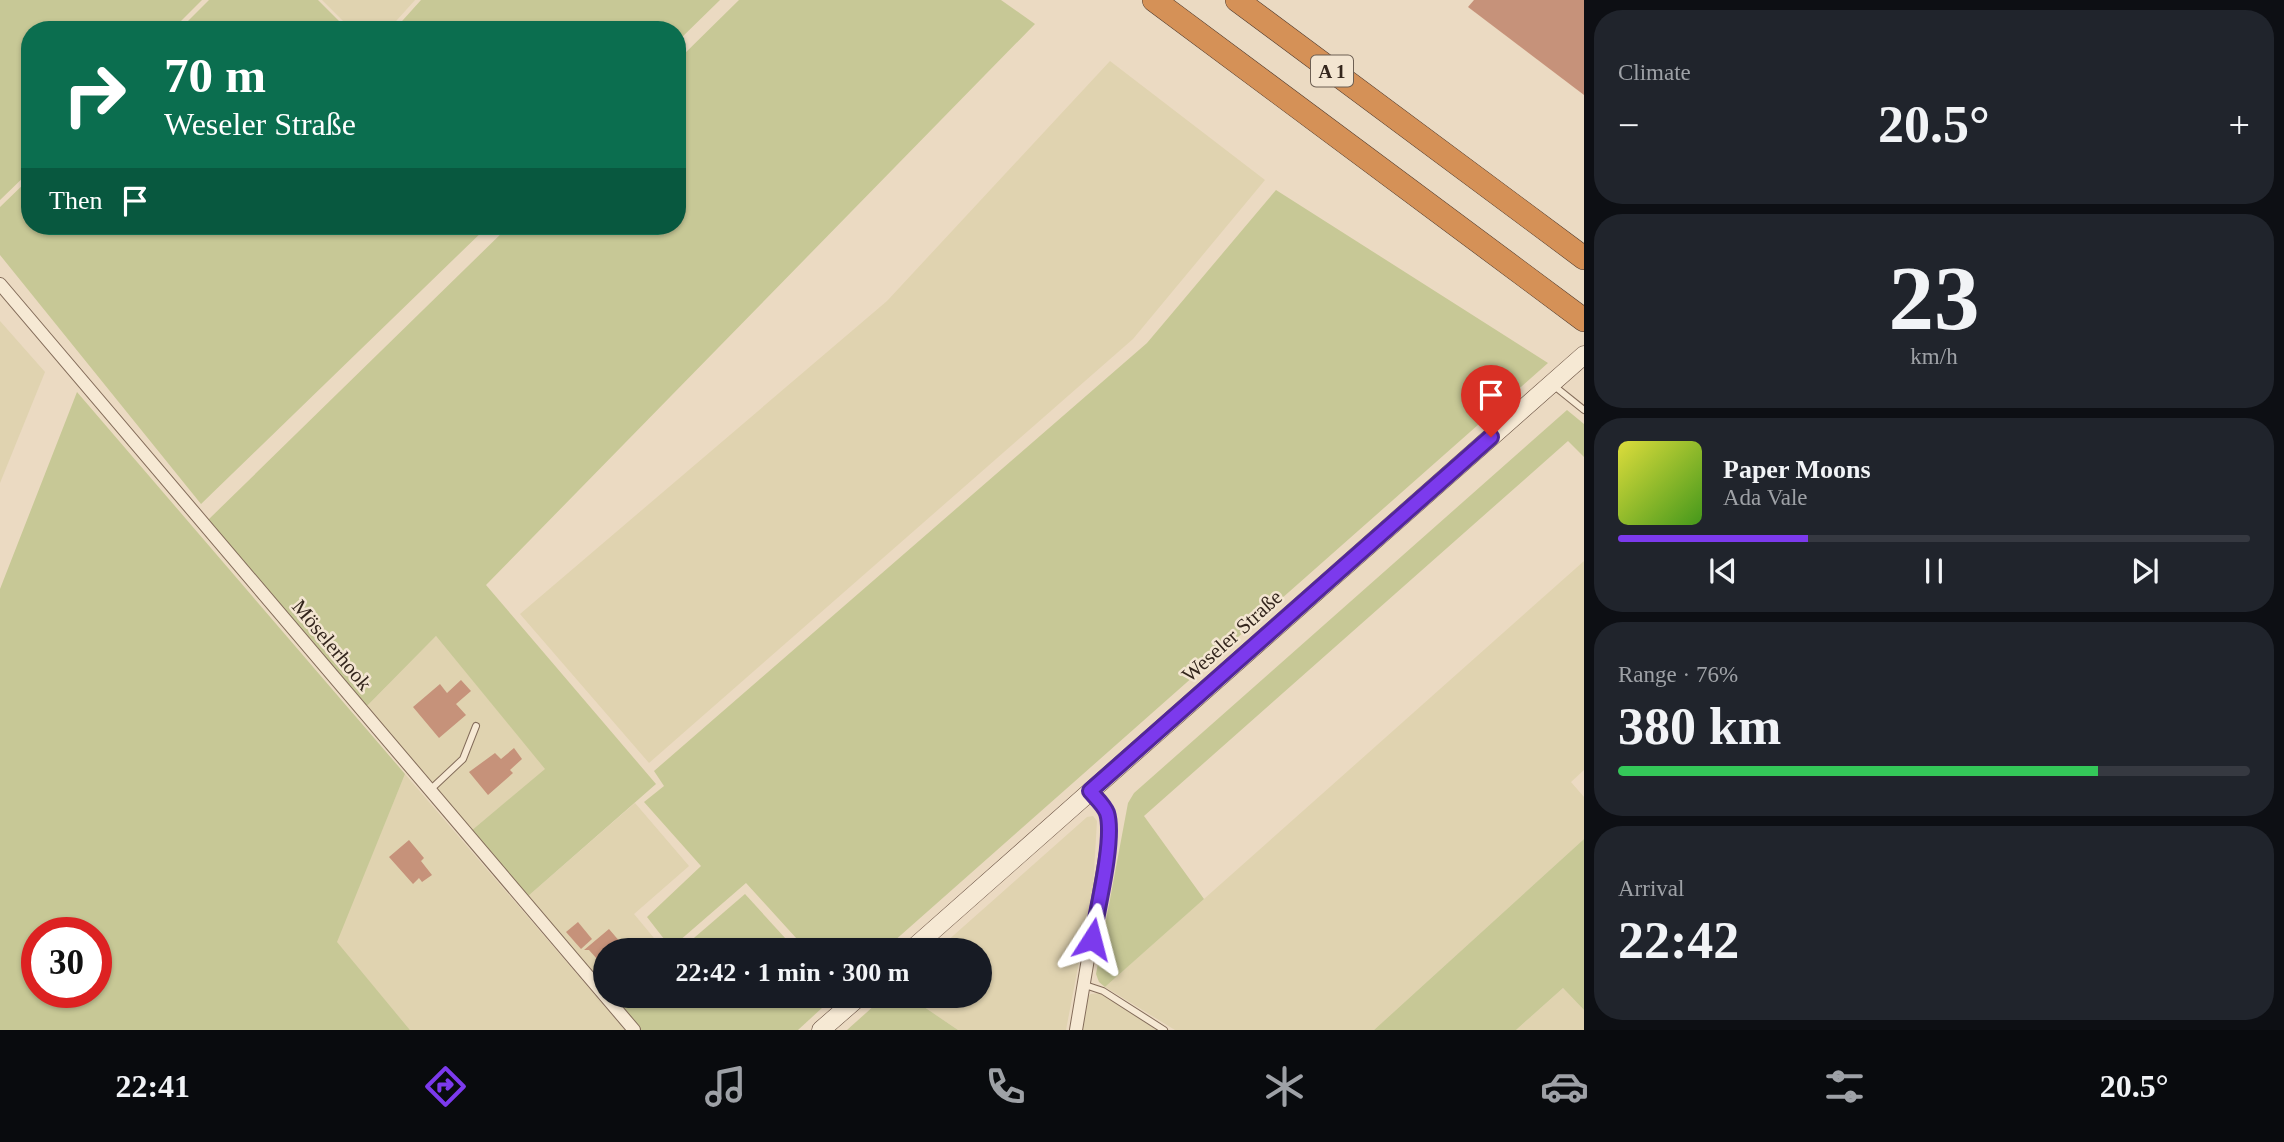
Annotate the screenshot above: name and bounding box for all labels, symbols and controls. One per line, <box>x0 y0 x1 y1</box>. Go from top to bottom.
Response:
text: 70 m <box>164 48 266 103</box>
icon: right <box>49 49 140 140</box>
road number: A 1 <box>1311 55 1353 86</box>
text: Climate <box>1618 60 1691 85</box>
text: 20.5° <box>1878 96 1990 153</box>
text: − <box>1618 104 1639 146</box>
text: + <box>2229 104 2250 146</box>
text: Weseler Straße <box>164 106 356 142</box>
icon: arrive <box>116 182 154 220</box>
text: Then <box>49 186 102 215</box>
text: 23 <box>1889 248 1980 349</box>
text: km/h <box>1910 344 1958 369</box>
pin <box>1461 365 1521 437</box>
icon: arrive <box>1472 376 1510 414</box>
text: Paper Moons <box>1723 455 1871 484</box>
text: Ada Vale <box>1723 485 1808 510</box>
icon: previous <box>1704 552 1742 590</box>
icon: pause <box>1915 552 1953 590</box>
icon: next <box>2126 552 2164 590</box>
street label: Weseler Straße <box>1177 585 1287 687</box>
street label: Möselerhook <box>287 595 377 696</box>
text: Range · 76% <box>1618 662 1738 687</box>
text: 380 km <box>1618 698 1781 755</box>
text: Arrival <box>1618 876 1684 901</box>
position arrow <box>1055 902 1129 976</box>
text: 22:42 <box>1618 912 1739 969</box>
speed limit sign: 30 <box>21 917 112 1008</box>
text: 22:42 · 1 min · 300 m <box>676 958 910 987</box>
icon: directions <box>421 1062 470 1111</box>
icon: music <box>701 1062 750 1111</box>
icon: phone <box>981 1062 1030 1111</box>
icon: climate <box>1260 1062 1309 1111</box>
icon: car <box>1540 1062 1589 1111</box>
icon: filters <box>1820 1062 1869 1111</box>
text: 22:41 <box>115 1068 190 1104</box>
text: 20.5° <box>2100 1068 2169 1104</box>

